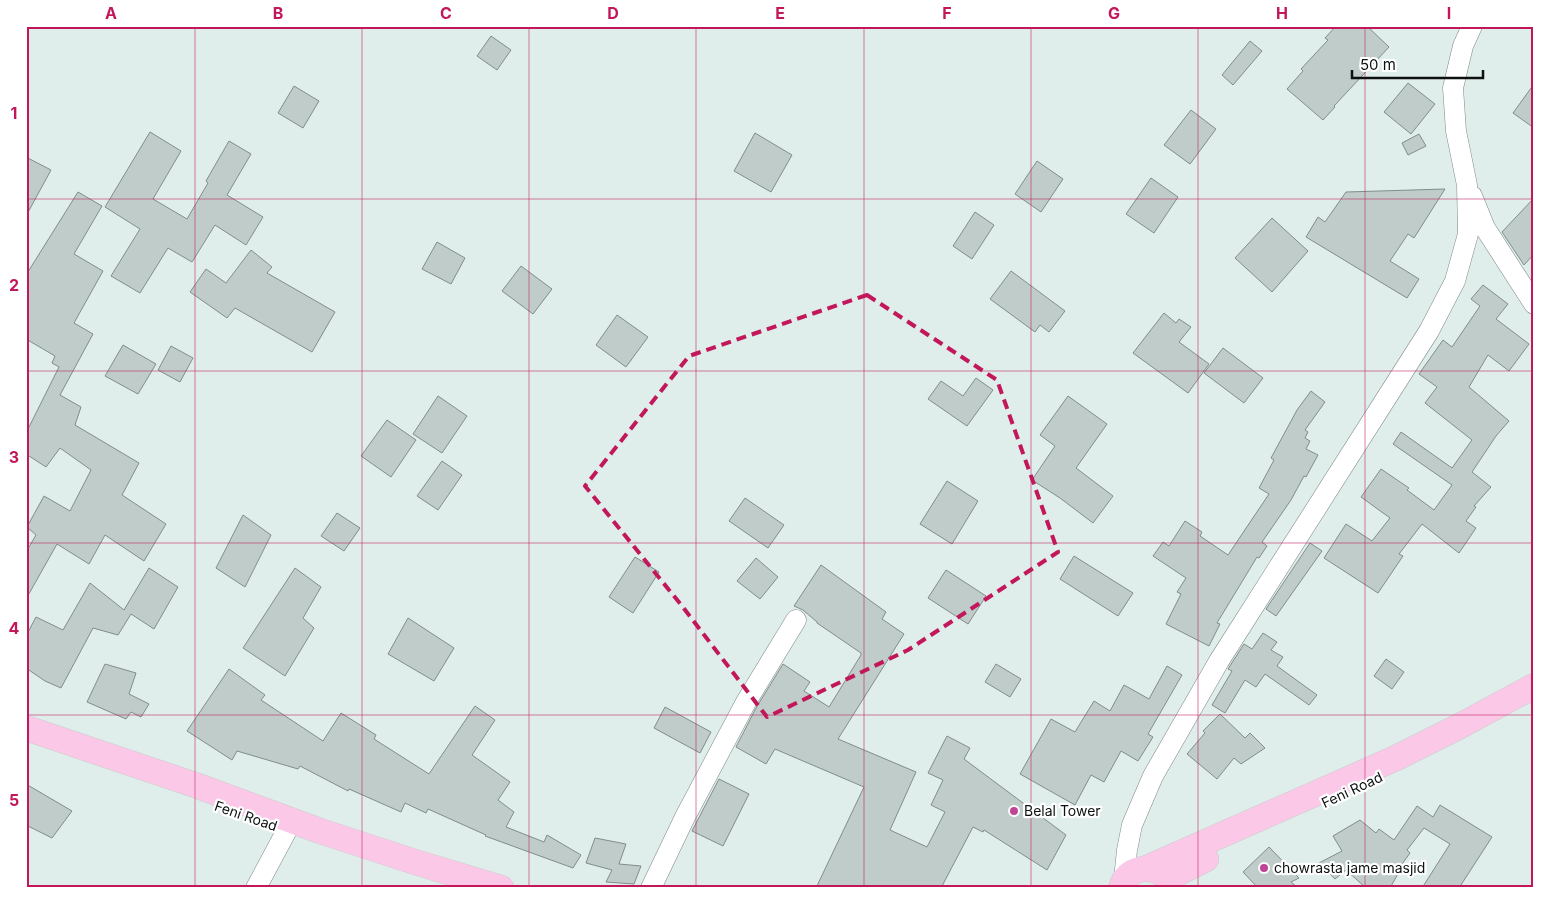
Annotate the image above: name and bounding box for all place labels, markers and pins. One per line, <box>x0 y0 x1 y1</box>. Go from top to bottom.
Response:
place label: Belal Tower <box>1024 802 1101 819</box>
marker: Belal Tower <box>1008 805 1020 817</box>
place label: chowrasta jame masjid <box>1274 859 1425 876</box>
marker: chowrasta jame masjid <box>1258 862 1270 874</box>

